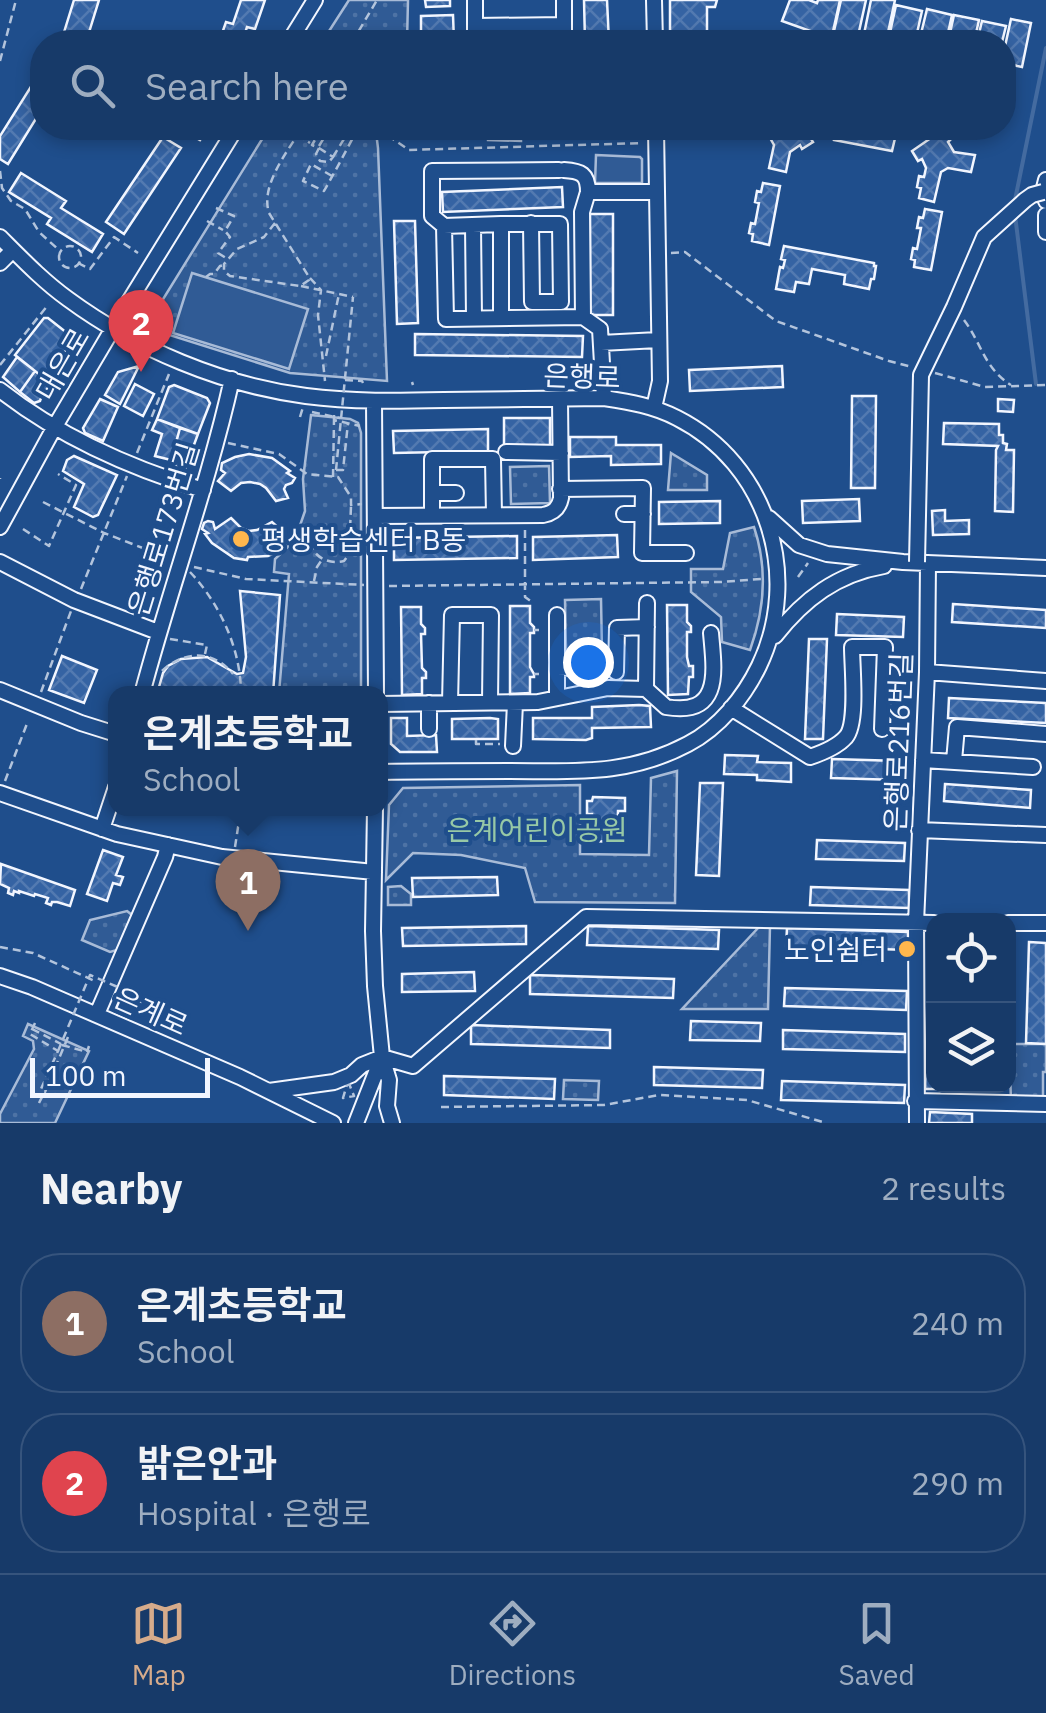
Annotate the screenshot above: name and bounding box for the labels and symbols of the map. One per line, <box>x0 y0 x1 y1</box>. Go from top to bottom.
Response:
pin: 2 <box>108 290 174 372</box>
street label: 대은로 <box>27 321 97 407</box>
street label: 은행로 <box>543 356 621 396</box>
street label: 은행로173번길 <box>119 438 207 620</box>
place label: 평생학습센터 B동 <box>261 521 466 558</box>
marker: 평생학습센터 B동 <box>230 528 252 550</box>
your location <box>563 637 614 688</box>
street label: 은행로216번길 <box>876 652 920 832</box>
park label: 은계어린이공원 <box>447 811 627 848</box>
pin: 1 <box>216 848 280 931</box>
place label: 노인쉼터 <box>784 931 887 968</box>
marker: 노인쉼터 <box>896 938 918 960</box>
street label: 은계로 <box>108 978 194 1044</box>
scale bar <box>30 1053 210 1098</box>

